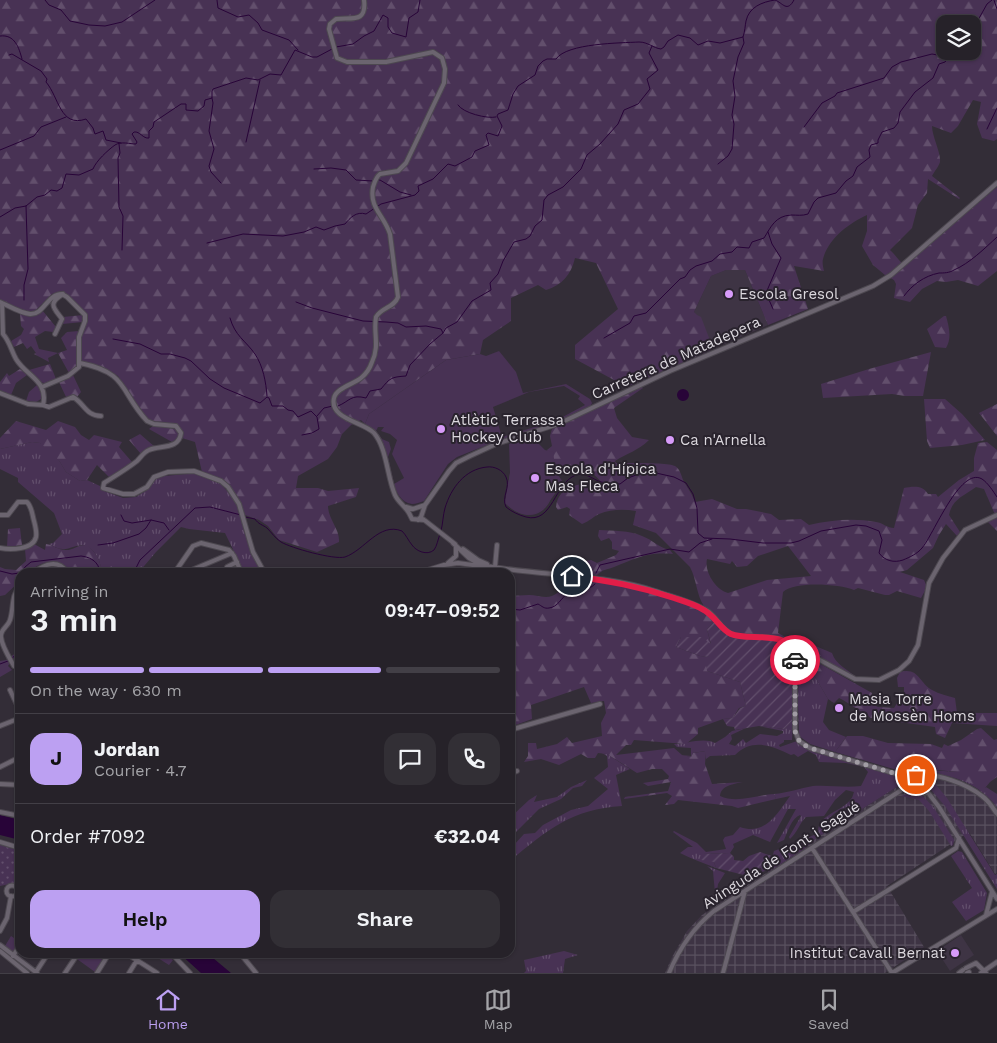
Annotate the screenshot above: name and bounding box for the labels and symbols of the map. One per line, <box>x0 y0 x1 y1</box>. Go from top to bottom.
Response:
place label: Escola Gresol <box>739 285 839 303</box>
marker: Escola Gresol <box>723 288 735 300</box>
street label: Carretera de Matadepera <box>589 312 764 403</box>
place label: Atlètic Terrassa Hockey Club <box>451 411 564 446</box>
marker: Atlètic Terrassa Hockey Club <box>435 423 447 435</box>
place label: Ca n'Arnella <box>680 431 767 449</box>
marker: Ca n'Arnella <box>664 434 676 446</box>
place label: Escola d'Hípica Mas Fleca <box>545 460 656 495</box>
marker: Escola d'Hípica Mas Fleca <box>529 472 541 484</box>
pin <box>551 555 593 597</box>
courier <box>770 635 820 685</box>
place label: Masia Torre de Mossèn Homs <box>849 690 975 725</box>
marker: Masia Torre de Mossèn Homs <box>833 702 845 714</box>
pin <box>895 754 937 796</box>
street label: Avinguda de Font i Sagué <box>699 797 863 913</box>
place label: Institut Cavall Bernat <box>790 944 946 962</box>
marker: Institut Cavall Bernat <box>949 947 961 959</box>

